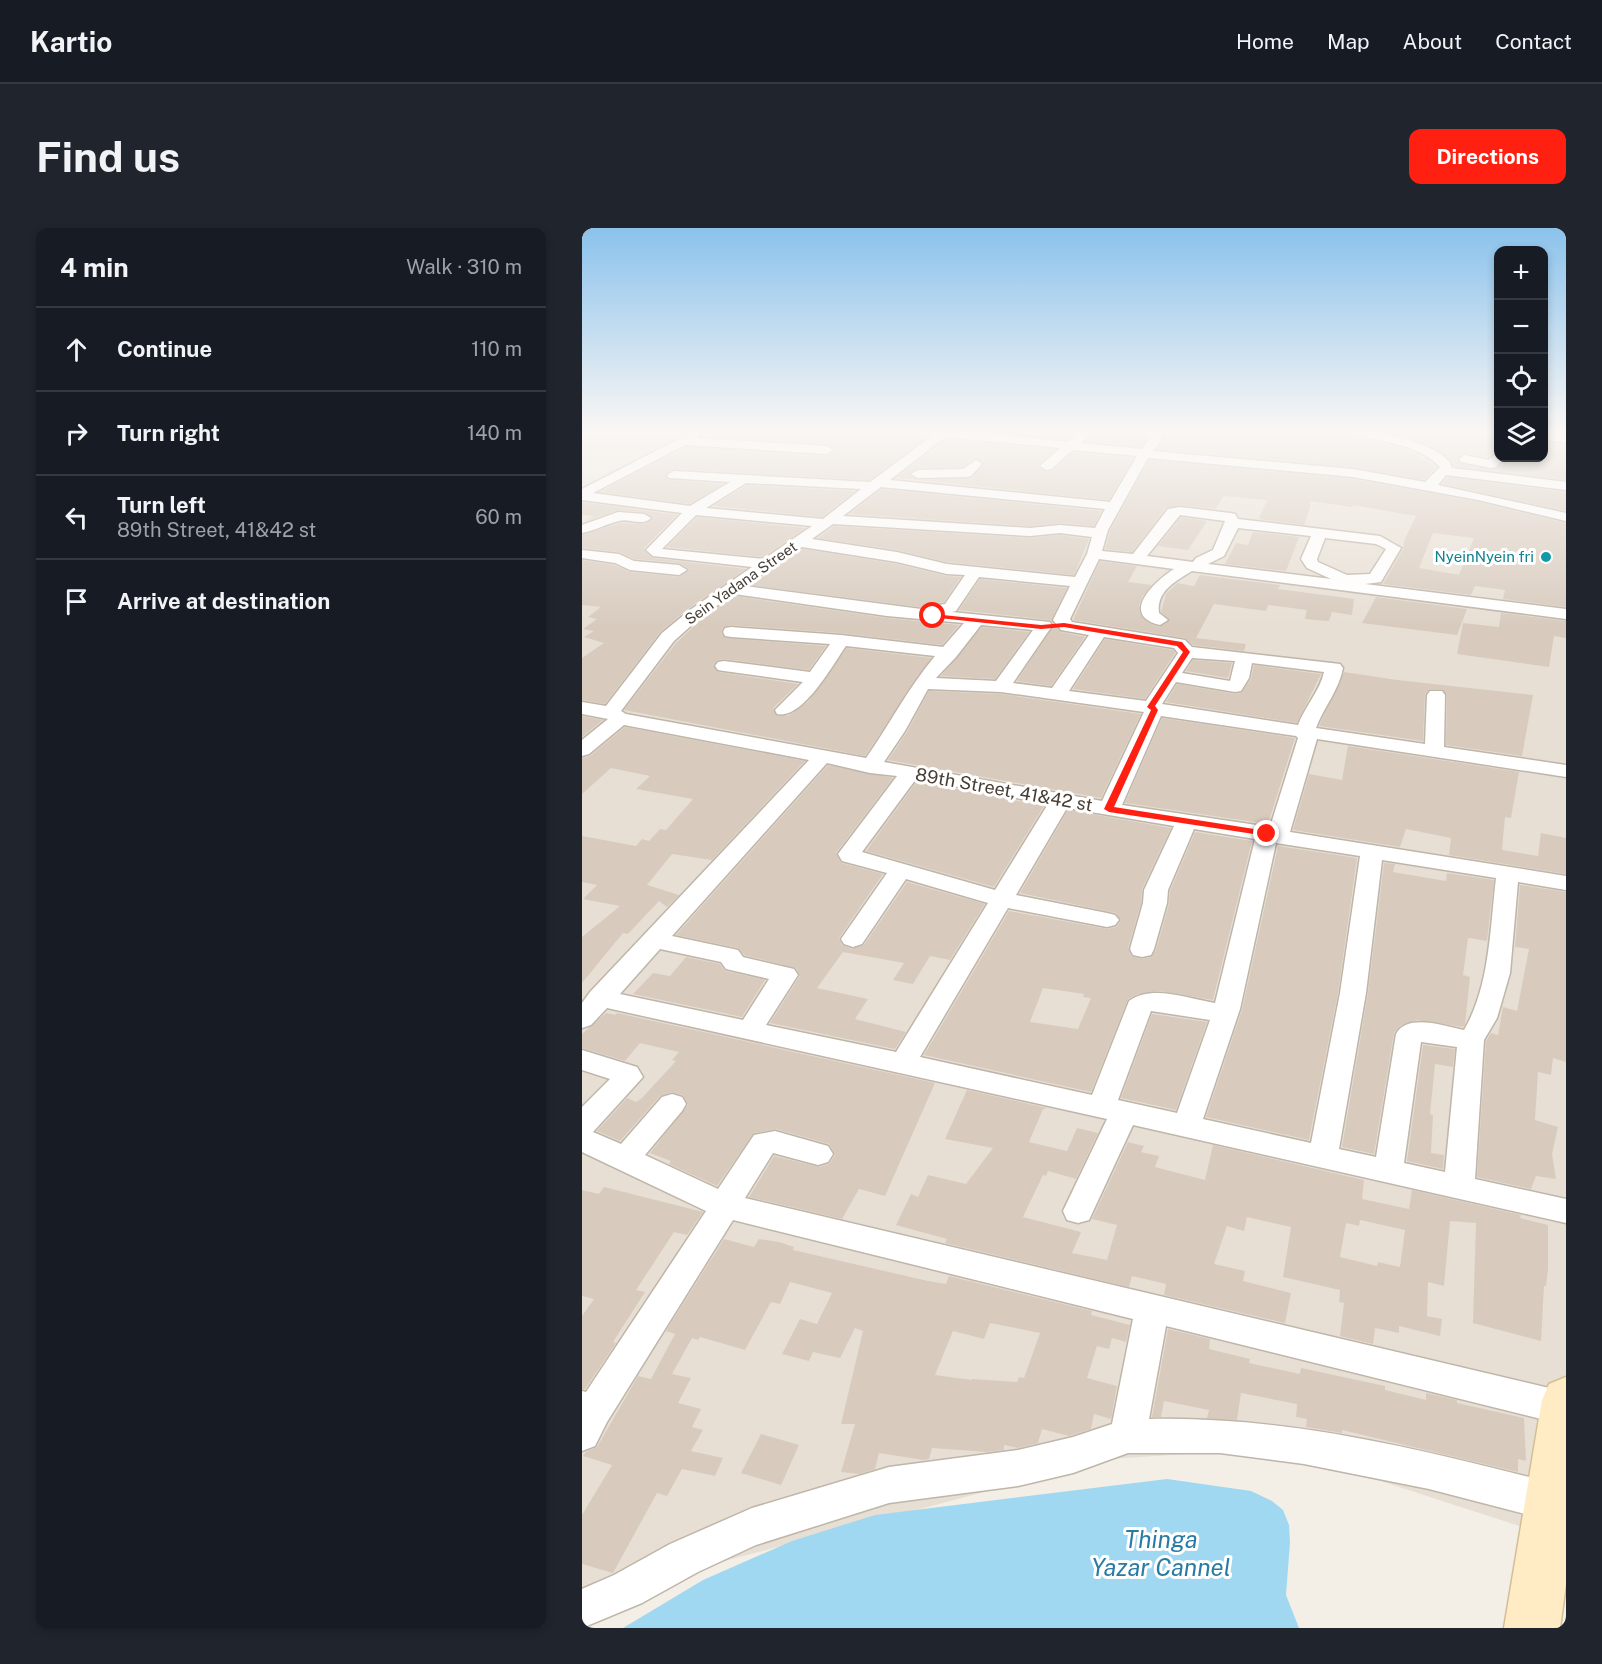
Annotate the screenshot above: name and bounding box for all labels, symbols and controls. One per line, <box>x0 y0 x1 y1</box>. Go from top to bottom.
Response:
text: Kartio <box>30 25 112 58</box>
text: Home <box>1236 29 1294 54</box>
text: Map <box>1327 29 1370 54</box>
text: About <box>1403 29 1462 54</box>
text: Contact <box>1495 29 1572 54</box>
button: Directions <box>1409 129 1566 184</box>
text: Find us <box>36 132 180 181</box>
map controls <box>1494 246 1548 462</box>
button: + <box>1494 246 1548 300</box>
text: 4 min <box>60 252 129 283</box>
text: Walk · 310 m <box>406 255 522 279</box>
button: − <box>1494 300 1548 354</box>
icon: ahead <box>60 333 93 366</box>
text: Continue <box>117 336 212 362</box>
text: 110 m <box>471 337 522 361</box>
button: locate <box>1494 354 1548 408</box>
button: layers <box>1494 408 1548 462</box>
icon: right <box>60 417 93 450</box>
text: Turn right <box>117 420 220 446</box>
text: 140 m <box>467 421 522 445</box>
text: Turn left <box>117 492 206 518</box>
icon: left <box>60 501 93 534</box>
text: 60 m <box>475 505 522 529</box>
text: 89th Street, 41&42 st <box>117 518 316 542</box>
street label: Sein Yadana Street <box>681 537 800 628</box>
place label: NyeinNyein fri <box>1435 548 1534 565</box>
marker: NyeinNyein fri <box>1539 550 1553 564</box>
icon: arrive <box>60 585 93 618</box>
text: Arrive at destination <box>117 588 330 614</box>
route start <box>919 602 945 628</box>
street label: 89th Street, 41&42 st <box>914 764 1094 815</box>
route end <box>1253 820 1279 846</box>
water label: Thinga Yazar Cannel <box>1091 1525 1231 1581</box>

